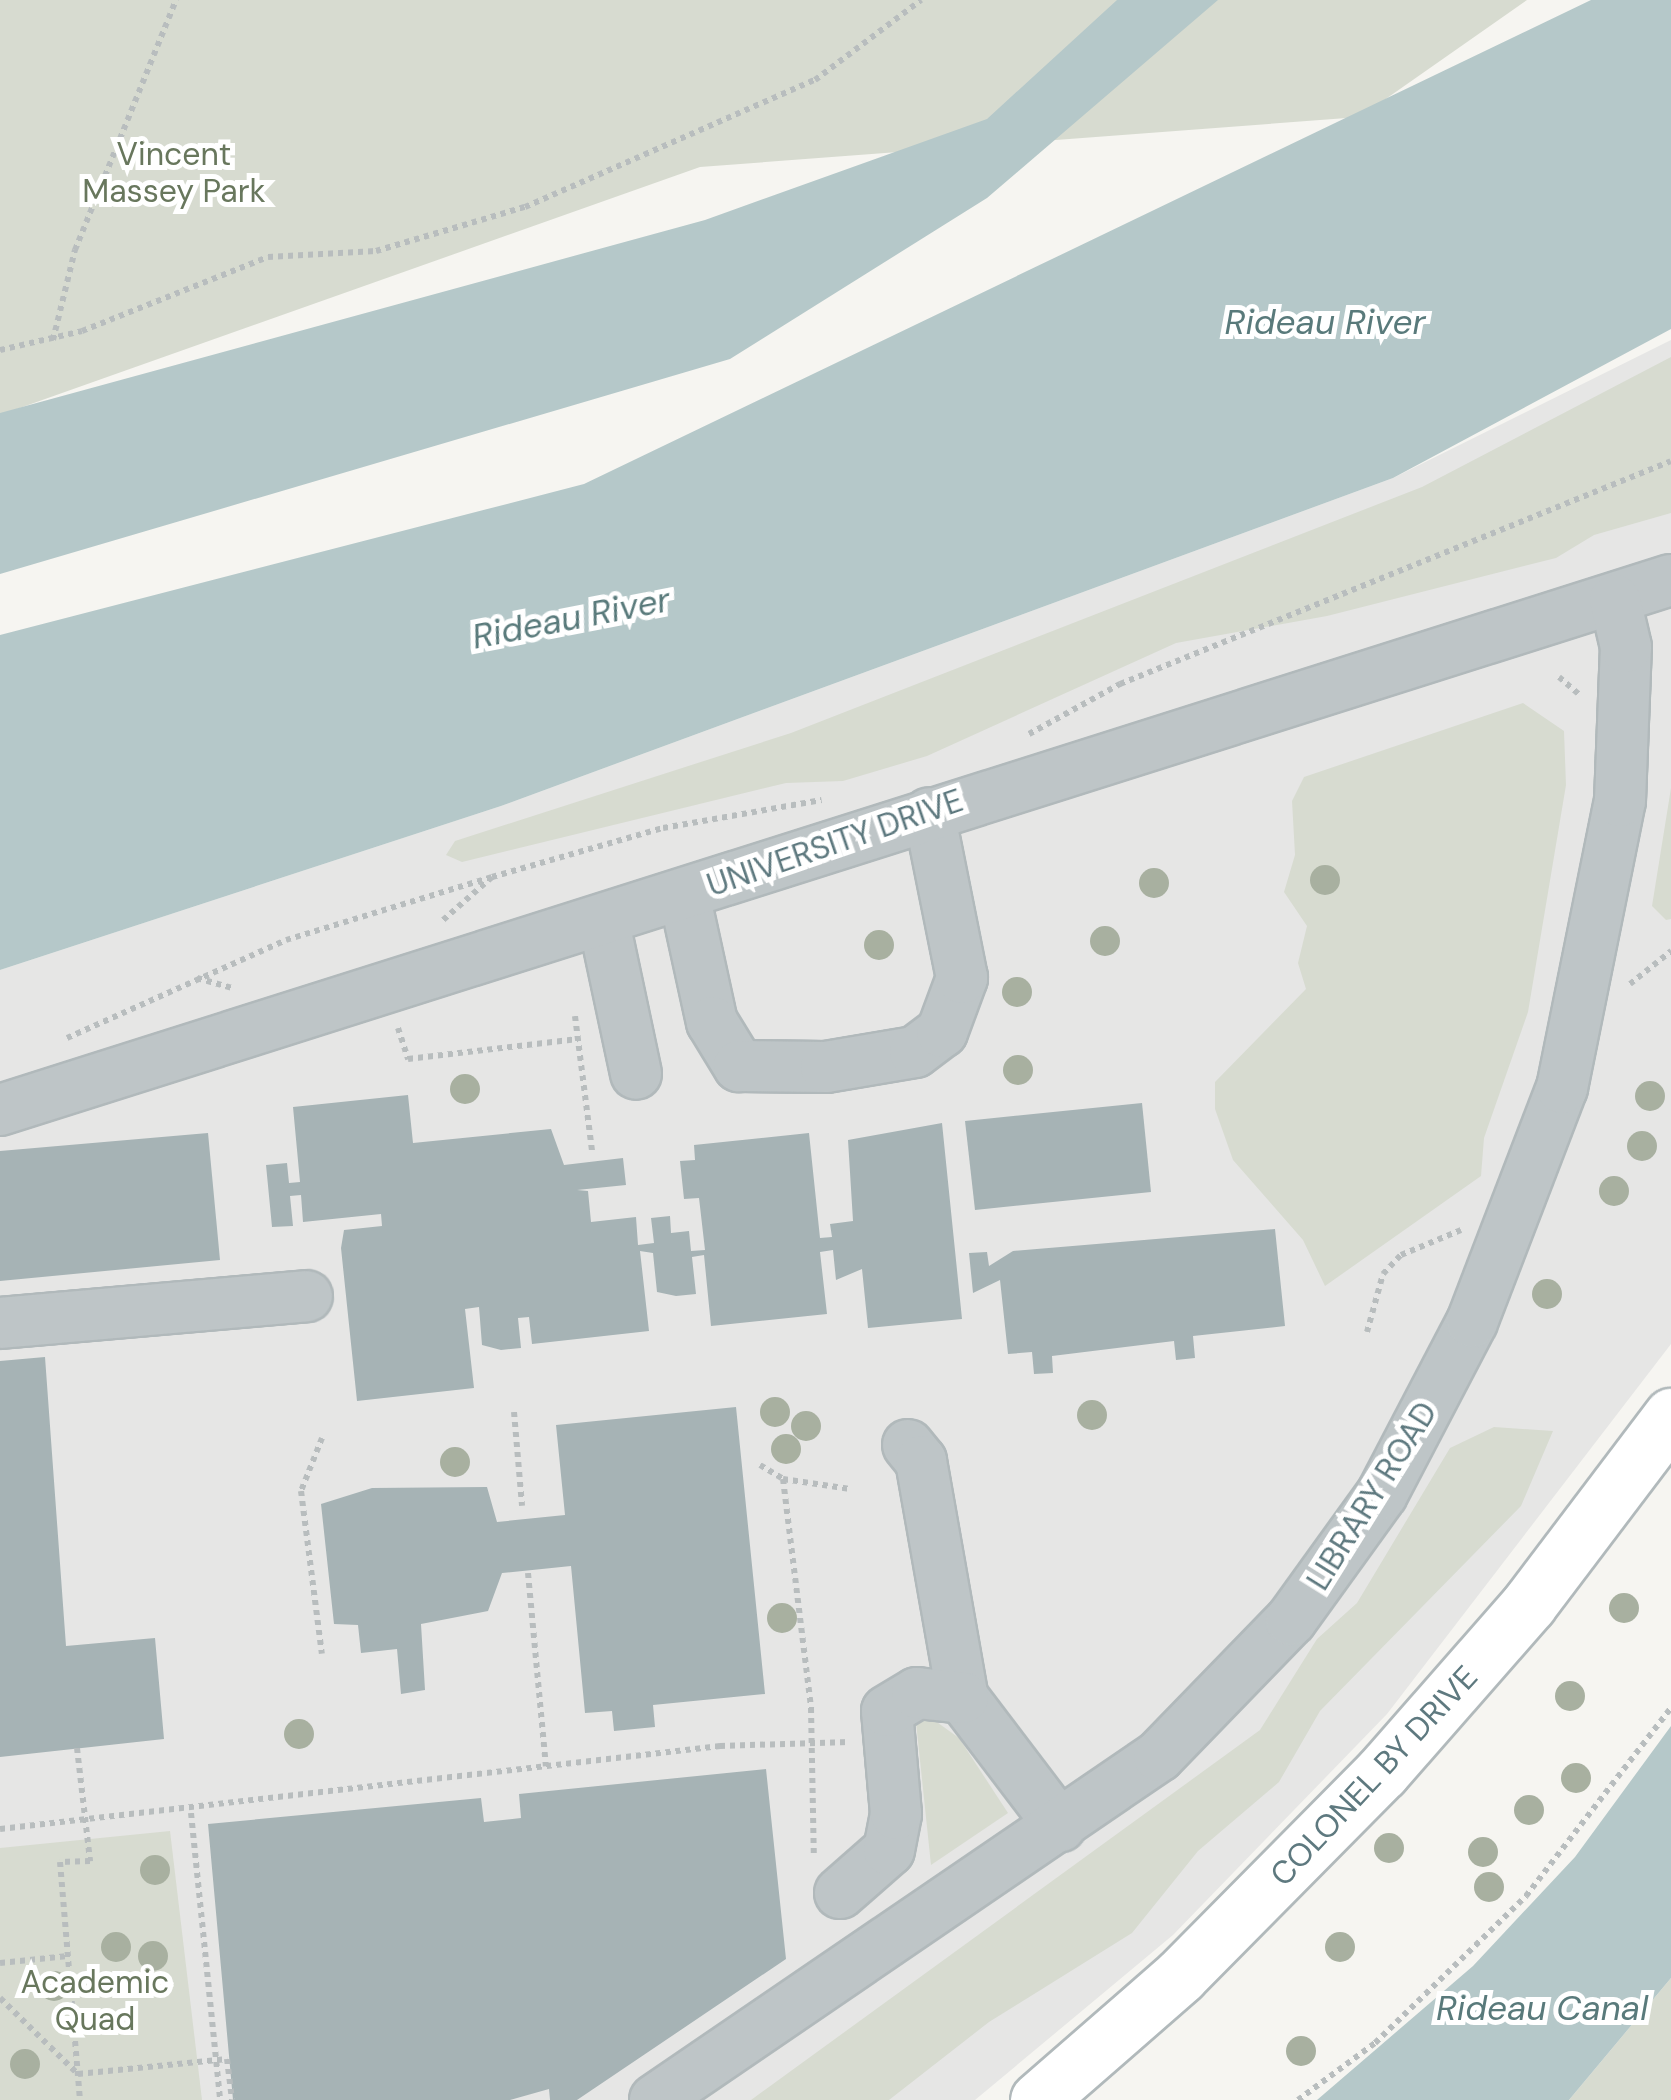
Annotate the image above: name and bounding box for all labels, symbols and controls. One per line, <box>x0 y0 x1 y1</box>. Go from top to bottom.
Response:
park label: Vincent Massey Park <box>82 136 266 211</box>
water label: Rideau River <box>1225 301 1425 343</box>
water label: Rideau River <box>468 578 674 658</box>
street label: UNIVERSITY DRIVE <box>702 781 968 905</box>
street label: LIBRARY ROAD <box>1299 1395 1445 1597</box>
street label: COLONEL BY DRIVE <box>1262 1658 1486 1894</box>
park label: Academic Quad <box>21 1964 169 2039</box>
water label: Rideau Canal <box>1436 1987 1648 2029</box>

